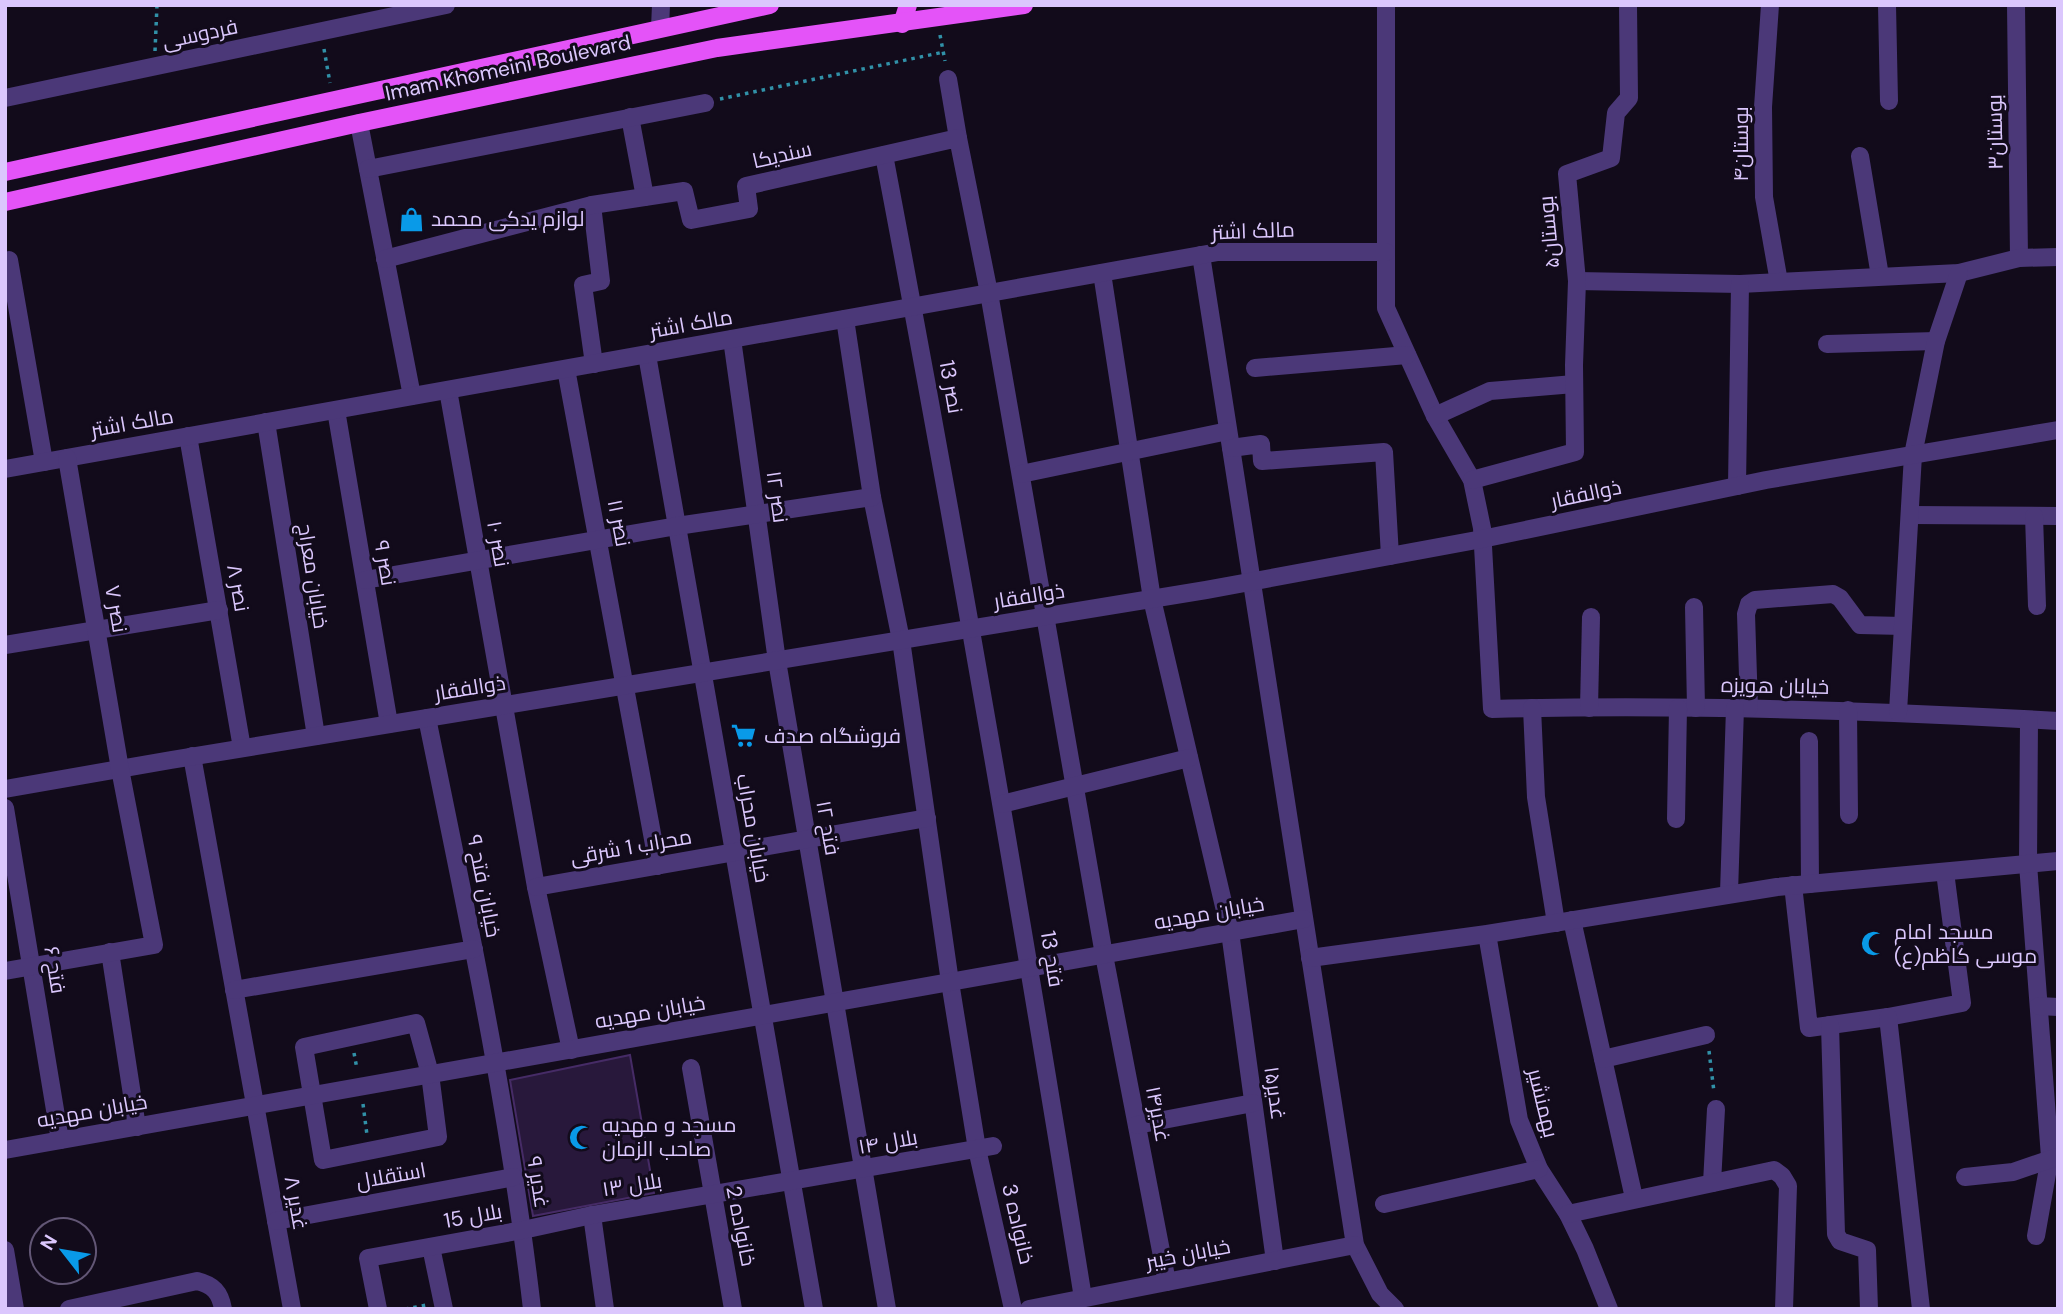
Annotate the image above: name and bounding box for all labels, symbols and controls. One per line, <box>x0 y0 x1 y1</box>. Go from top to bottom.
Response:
street label: فردوسی <box>160 12 240 56</box>
street label: Imam Khomeini Boulevard <box>383 28 633 108</box>
street label: بوستان۳ <box>1980 94 2010 170</box>
street label: بوستان۴ <box>1727 106 1755 182</box>
street label: سندیکا <box>749 135 815 175</box>
street label: بوستان۵ <box>1532 194 1566 270</box>
shop icon: لوازم یدکی محمد <box>397 205 425 233</box>
place label: لوازم یدکی محمد <box>431 205 585 233</box>
street label: مالک اشتر <box>1210 216 1295 246</box>
street label: مالک اشتر <box>646 303 735 345</box>
street label: نصر 13 <box>933 358 969 416</box>
street label: مالک اشتر <box>87 402 176 444</box>
street label: نصر ۱۲ <box>759 469 795 525</box>
street label: ذوالفقار <box>1547 473 1624 515</box>
street label: نصر ۱۱ <box>601 497 637 549</box>
street label: نصر ۱۰ <box>480 519 516 569</box>
street label: خیابان معراج <box>291 521 335 631</box>
street label: نصر ۹ <box>367 538 403 588</box>
street label: نصر ۸ <box>220 562 256 614</box>
street label: ذوالفقار <box>990 577 1067 616</box>
street label: نصر ۷ <box>98 583 134 635</box>
street label: ذوالفقار <box>431 669 508 708</box>
street label: خیابان هویزه <box>1721 671 1829 701</box>
supermarket icon: فروشگاه صدف <box>730 722 758 750</box>
place label: فروشگاه صدف <box>764 722 901 750</box>
street label: خیابان محراب <box>730 771 776 885</box>
street label: فتح ۱۲ <box>809 798 847 858</box>
street label: محراب 1 شرقی <box>568 823 694 871</box>
street label: خیابان فتح ۹ <box>460 832 508 940</box>
street label: خیابان مهدیه <box>1152 890 1266 936</box>
place label: مسجد امام موسی کاظم(ع) <box>1894 918 2037 970</box>
street label: فتح 13 <box>1034 929 1070 989</box>
mosque icon: مسجد امام موسی کاظم(ع) <box>1860 930 1888 958</box>
street label: فتح ۶ <box>37 944 73 996</box>
street label: خیابان مهدیه <box>593 989 707 1035</box>
street label: غدیر۱۵ <box>1257 1065 1293 1121</box>
street label: بهمنشیر <box>1521 1065 1565 1141</box>
street label: غدیر۱۴ <box>1139 1084 1177 1144</box>
street label: خیابان مهدیه <box>35 1088 149 1134</box>
place label: مسجد و مهدیه صاحب الزمان <box>602 1111 736 1163</box>
mosque icon: مسجد و مهدیه صاحب الزمان <box>568 1123 596 1151</box>
street label: بلال ۱۴ <box>856 1123 920 1161</box>
street label: غدیر ۹ <box>520 1154 556 1210</box>
street label: استقلال <box>354 1156 428 1196</box>
street label: بلال ۱۳ <box>600 1166 664 1204</box>
street label: غدیر ۸ <box>277 1174 315 1232</box>
street label: خانواده 3 <box>995 1181 1041 1267</box>
street label: خانواده 2 <box>719 1183 763 1269</box>
street label: بلال 15 <box>442 1197 504 1235</box>
north arrow <box>28 1216 98 1286</box>
text: N <box>35 1230 63 1255</box>
street label: خیابان خیبر <box>1142 1232 1233 1276</box>

